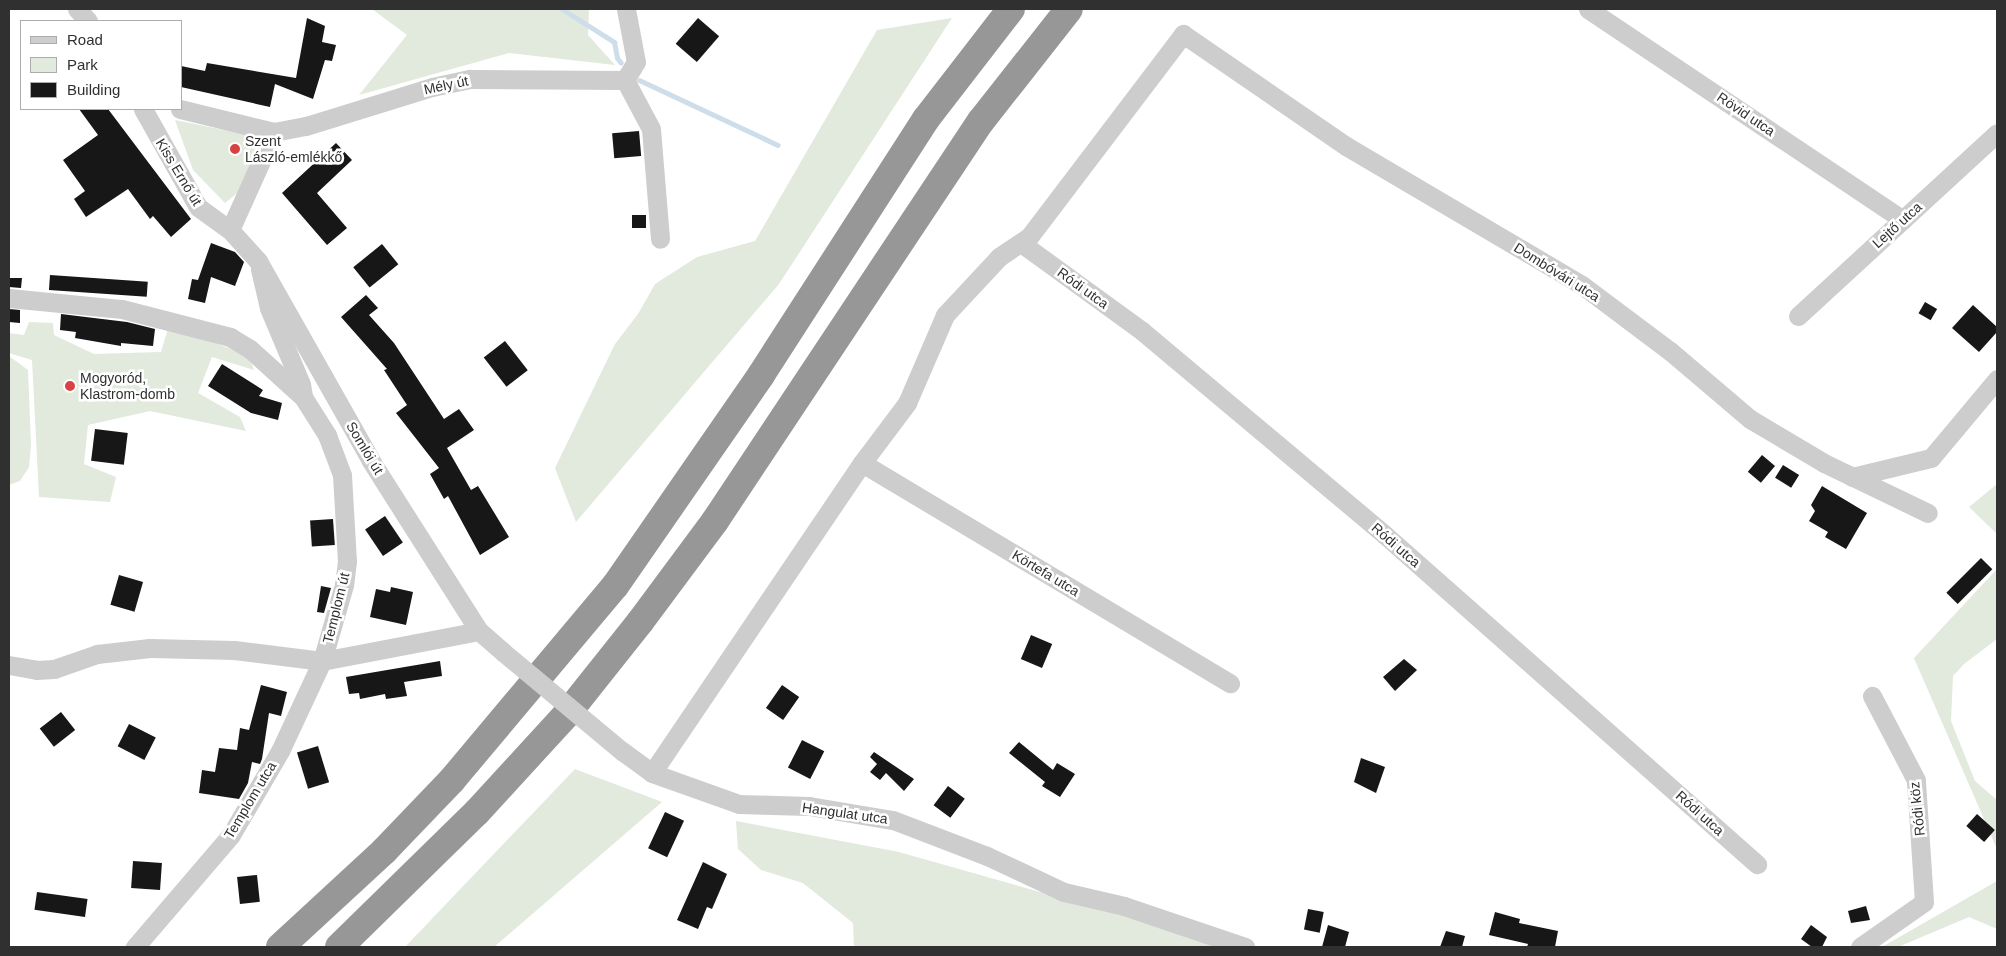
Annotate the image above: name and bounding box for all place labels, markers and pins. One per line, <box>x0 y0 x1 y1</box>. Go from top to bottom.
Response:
place label: Szent László-emlékkő <box>245 133 342 166</box>
marker: Szent László-emlékkő <box>229 143 241 155</box>
place label: Mogyoród, Klastrom-domb <box>80 370 175 402</box>
marker: Mogyoród, Klastrom-domb <box>64 380 76 392</box>

